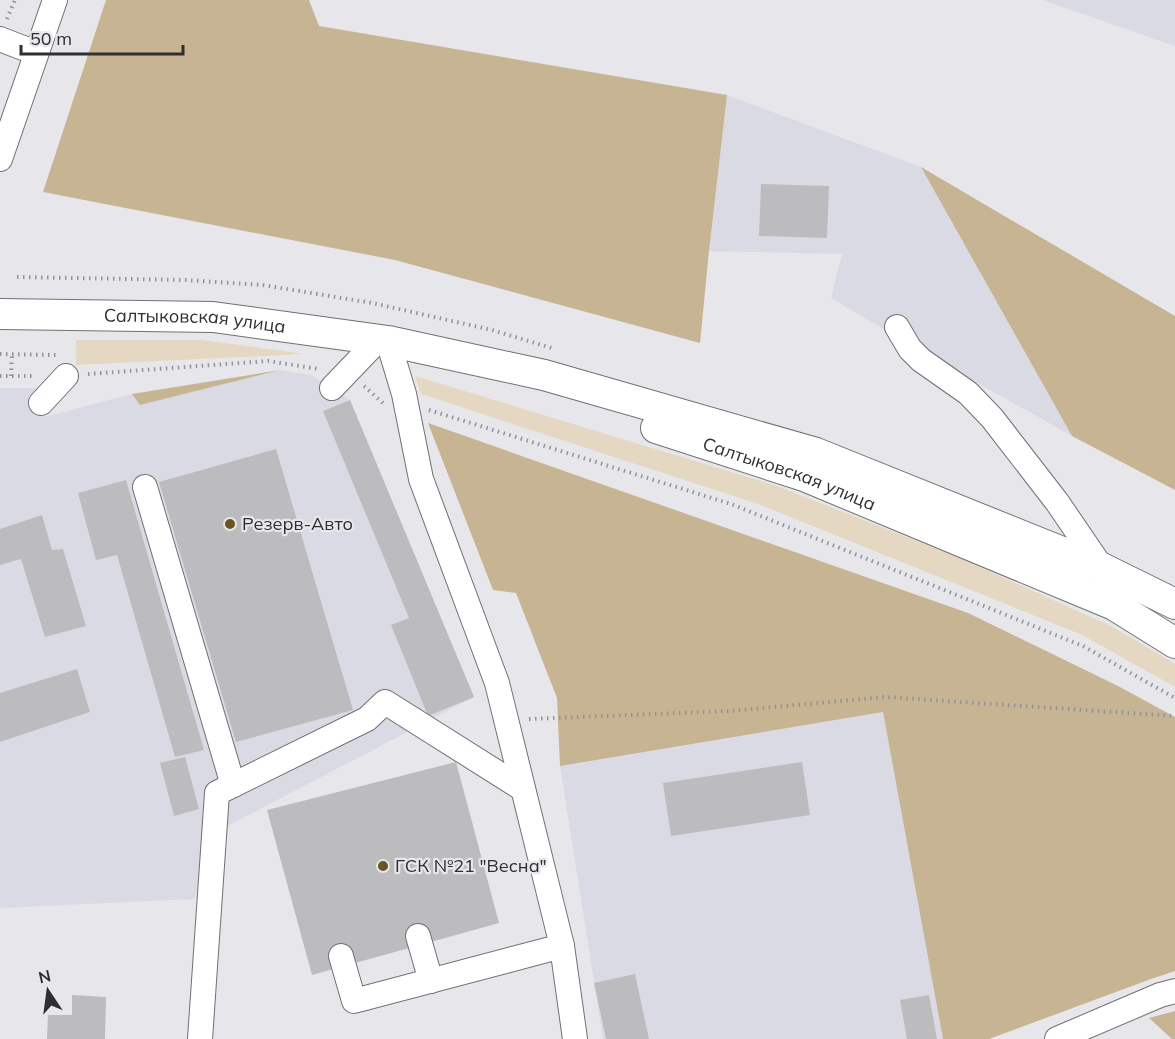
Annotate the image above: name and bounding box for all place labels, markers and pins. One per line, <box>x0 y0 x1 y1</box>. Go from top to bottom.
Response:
place label: Резерв-Авто <box>242 512 353 535</box>
marker: Резерв-Авто <box>223 517 237 531</box>
place label: ГСК №21 "Весна" <box>395 854 547 877</box>
marker: ГСК №21 "Весна" <box>376 859 390 873</box>

